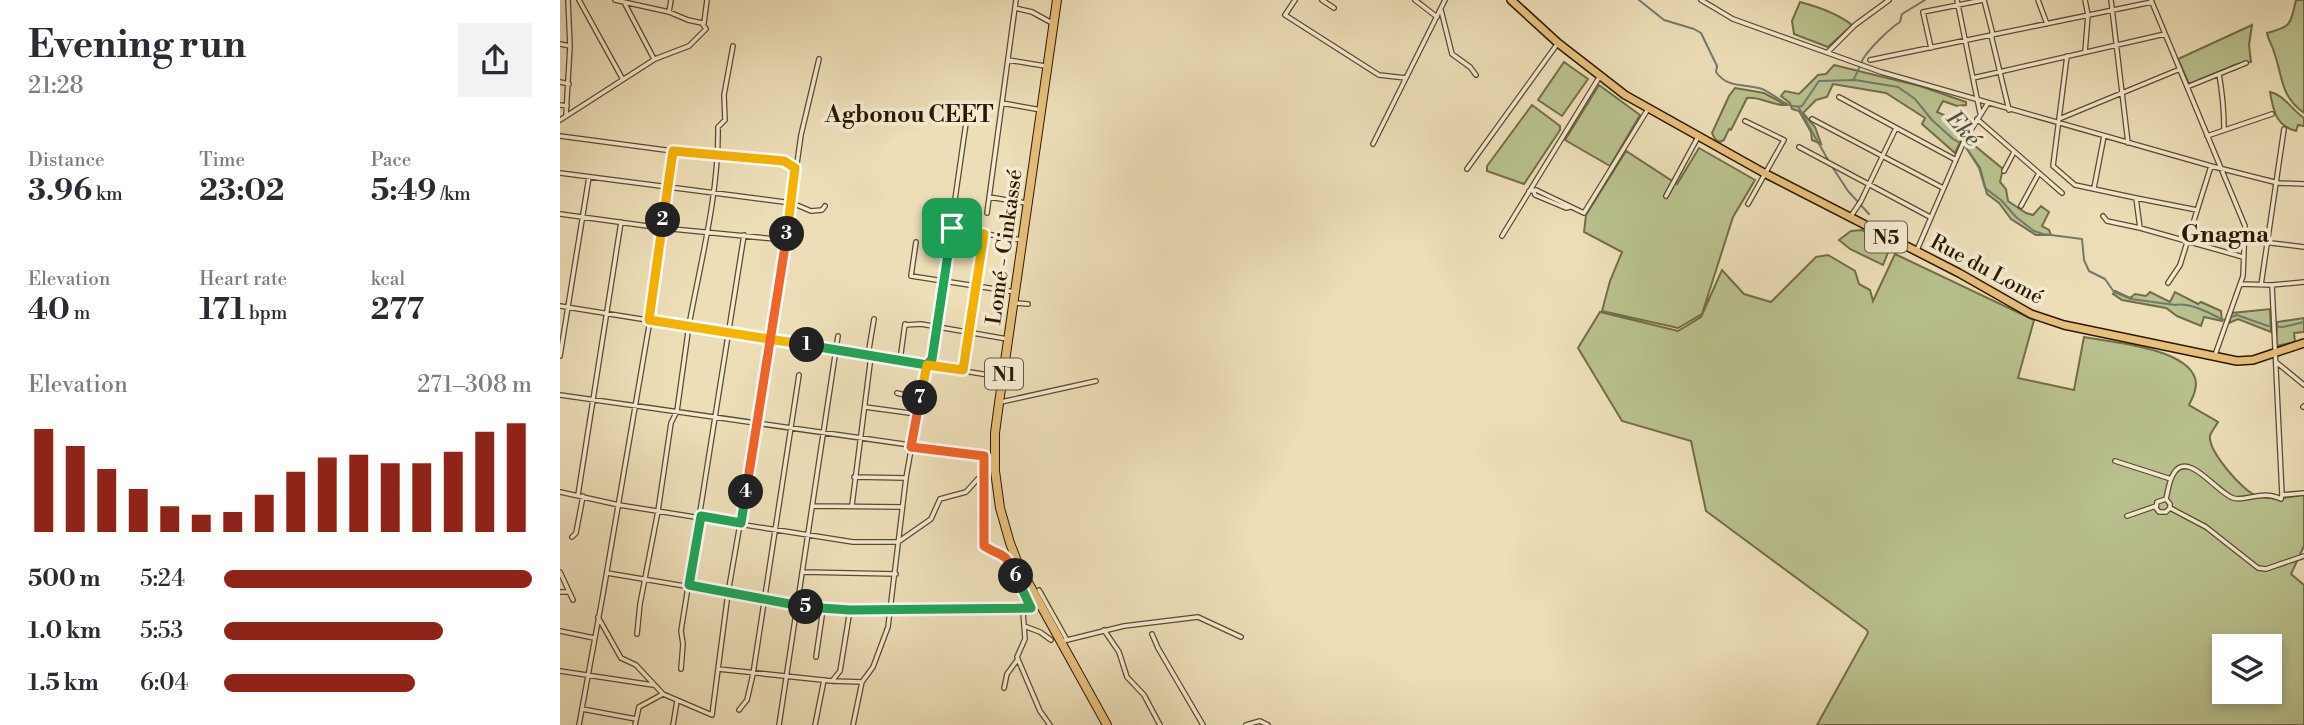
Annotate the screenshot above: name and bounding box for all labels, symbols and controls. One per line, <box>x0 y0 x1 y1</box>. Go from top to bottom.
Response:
text: Evening run <box>28 22 246 69</box>
button: share <box>458 23 532 97</box>
text: 21:28 <box>28 72 84 100</box>
district label: Agbonou CEET <box>824 101 994 129</box>
water label: Eké <box>1940 104 1988 154</box>
text: Distance <box>28 148 105 172</box>
text: Time <box>199 148 245 172</box>
text: Pace <box>371 148 411 172</box>
street label: Lomé - Cinkassé <box>981 168 1029 327</box>
text: 3.96 <box>28 172 92 210</box>
text: 23:02 <box>199 172 285 210</box>
text: 5:49 <box>371 172 436 210</box>
text: km <box>92 182 123 206</box>
text: /km <box>436 182 471 206</box>
pin <box>922 198 982 258</box>
pin: 2 <box>646 202 680 238</box>
text: 2 <box>657 207 668 231</box>
icon: arrive <box>933 209 971 247</box>
pin: 3 <box>770 216 804 252</box>
district label: Gnagna <box>2181 220 2270 250</box>
text: 3 <box>781 221 792 245</box>
road number: N5 <box>1865 221 1907 252</box>
street label: Rue du Lomé <box>1926 229 2048 311</box>
text: Elevation <box>28 267 110 291</box>
text: Heart rate <box>199 267 287 291</box>
text: kcal <box>371 267 405 291</box>
text: 40 <box>28 291 70 329</box>
text: 171 <box>199 291 245 329</box>
text: 277 <box>371 291 424 329</box>
text: m <box>70 301 90 325</box>
text: bpm <box>245 301 287 325</box>
pin: 1 <box>790 328 824 362</box>
text: 1 <box>802 332 811 356</box>
road number: N1 <box>985 358 1023 390</box>
text: Elevation <box>28 371 128 399</box>
text: 271–308 m <box>417 371 532 399</box>
pin: 7 <box>902 380 938 416</box>
text: 7 <box>914 385 925 409</box>
pin: 4 <box>728 475 764 510</box>
text: 4 <box>739 479 752 503</box>
pin: 6 <box>998 558 1034 594</box>
text: 6 <box>1010 563 1021 587</box>
text: 500 m <box>28 565 100 593</box>
text: 5:24 <box>140 565 185 593</box>
pin: 5 <box>789 590 824 624</box>
text: 5 <box>800 594 811 618</box>
text: 1.0 km <box>28 617 101 645</box>
text: 5:53 <box>140 617 183 645</box>
map controls <box>2212 634 2282 704</box>
button: layers <box>2212 634 2282 704</box>
text: 1.5 km <box>28 669 99 697</box>
text: 6:04 <box>140 669 188 697</box>

